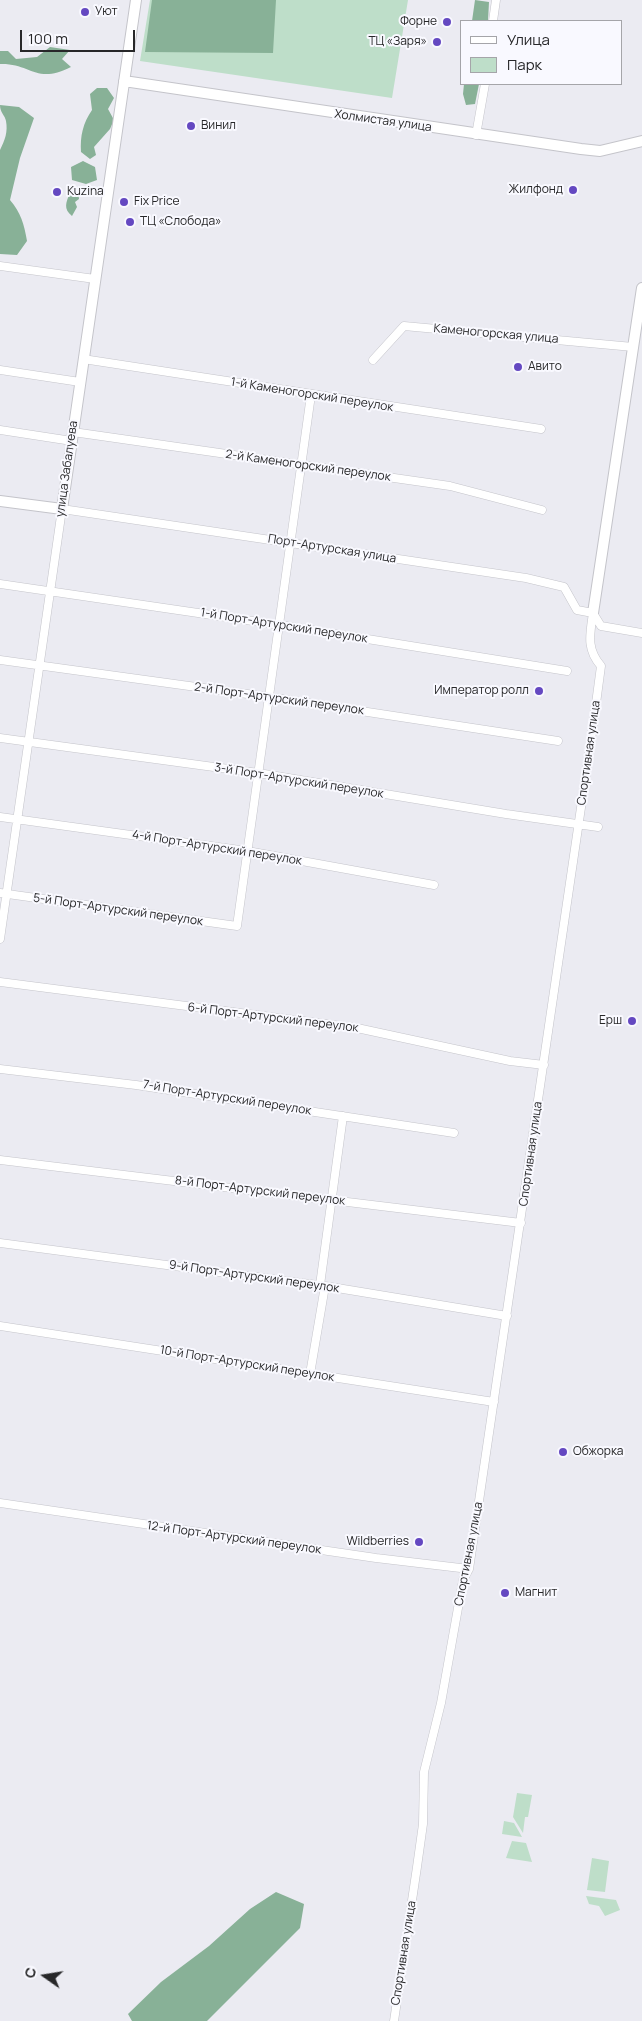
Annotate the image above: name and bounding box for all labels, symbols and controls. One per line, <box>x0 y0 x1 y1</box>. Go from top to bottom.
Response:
place label: Уют <box>95 5 118 19</box>
marker: Уют <box>79 6 91 18</box>
place label: Форне <box>400 15 437 29</box>
marker: Форне <box>441 16 453 28</box>
scale bar <box>22 20 138 52</box>
legend <box>460 20 622 85</box>
text: 100 m <box>28 28 68 49</box>
text: Улица <box>507 29 550 50</box>
place label: ТЦ «Заря» <box>368 35 427 49</box>
marker: ТЦ «Заря» <box>431 36 443 48</box>
text: Парк <box>507 54 542 75</box>
street label: Холмистая улица <box>333 107 433 135</box>
place label: Винил <box>201 119 236 133</box>
marker: Винил <box>185 120 197 132</box>
place label: Жилфонд <box>509 183 563 197</box>
marker: Жилфонд <box>567 184 579 196</box>
place label: Kuzina <box>67 185 104 199</box>
marker: Kuzina <box>51 186 63 198</box>
place label: Fix Price <box>134 195 179 209</box>
marker: Fix Price <box>118 196 130 208</box>
place label: ТЦ «Слобода» <box>140 215 222 229</box>
marker: ТЦ «Слобода» <box>124 216 136 228</box>
street label: Каменогорская улица <box>433 321 559 347</box>
place label: Авито <box>528 360 562 374</box>
marker: Авито <box>512 361 524 373</box>
street label: 1-й Каменогорский переулок <box>230 375 394 415</box>
street label: улица Забалуева <box>53 420 81 518</box>
street label: 2-й Каменогорский переулок <box>225 447 391 485</box>
street label: Порт-Артурская улица <box>267 532 397 566</box>
street label: 1-й Порт-Артурский переулок <box>199 606 369 646</box>
street label: 2-й Порт-Артурский переулок <box>193 680 365 718</box>
place label: Император ролл <box>434 684 529 698</box>
marker: Император ролл <box>533 685 545 697</box>
street label: Спортивная улица <box>575 700 603 806</box>
street label: 3-й Порт-Артурский переулок <box>213 761 385 801</box>
street label: 4-й Порт-Артурский переулок <box>131 827 303 869</box>
street label: 5-й Порт-Артурский переулок <box>32 891 204 929</box>
street label: 6-й Порт-Артурский переулок <box>187 1000 359 1036</box>
place label: Ерш <box>599 1014 622 1028</box>
marker: Ерш <box>626 1015 638 1027</box>
street label: 7-й Порт-Артурский переулок <box>142 1078 312 1118</box>
street label: Спортивная улица <box>517 1101 545 1207</box>
street label: 8-й Порт-Артурский переулок <box>174 1173 346 1209</box>
street label: 9-й Порт-Артурский переулок <box>168 1258 340 1296</box>
street label: 10-й Порт-Артурский переулок <box>159 1343 335 1385</box>
place label: Обжорка <box>573 1445 624 1459</box>
marker: Обжорка <box>557 1446 569 1458</box>
street label: Спортивная улица <box>452 1501 486 1607</box>
street label: 12-й Порт-Артурский переулок <box>146 1519 322 1557</box>
place label: Wildberries <box>346 1535 409 1549</box>
marker: Wildberries <box>413 1536 425 1548</box>
place label: Магнит <box>515 1586 557 1600</box>
marker: Магнит <box>499 1587 511 1599</box>
street label: Спортивная улица <box>389 1900 419 2006</box>
north arrow <box>20 1951 70 2001</box>
text: С <box>19 1965 40 1980</box>

